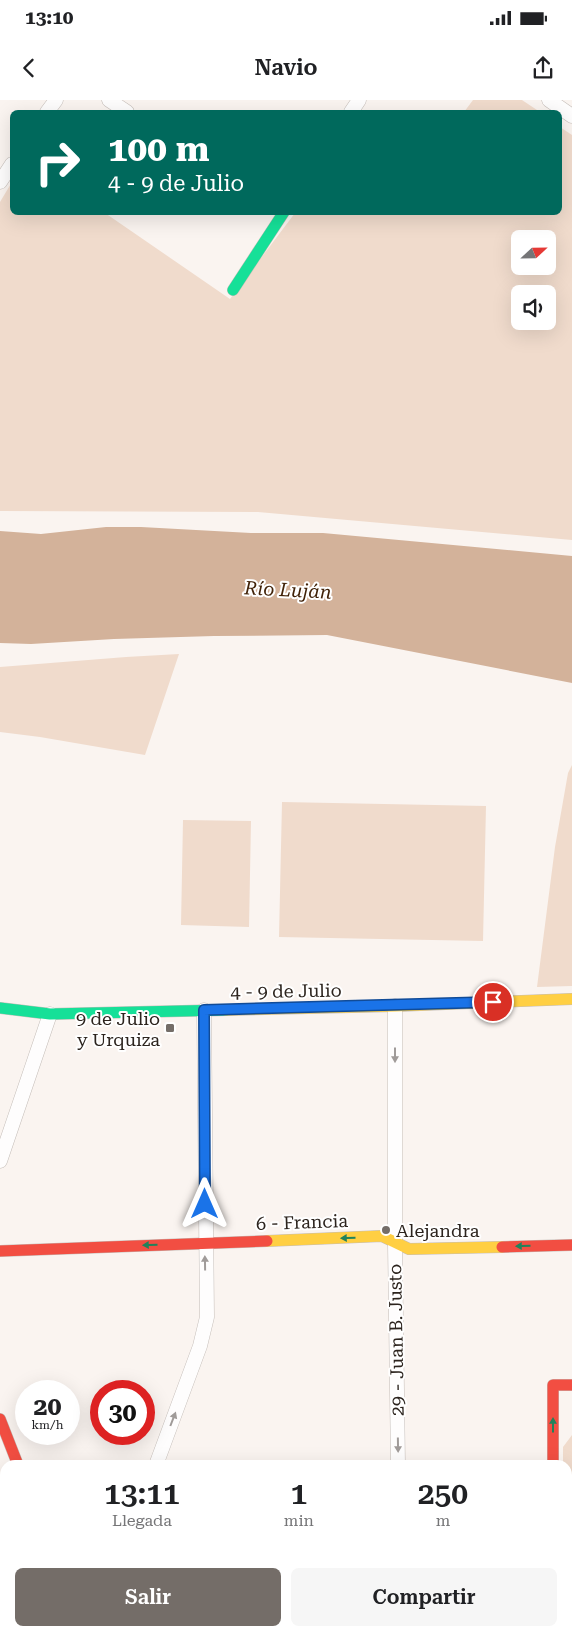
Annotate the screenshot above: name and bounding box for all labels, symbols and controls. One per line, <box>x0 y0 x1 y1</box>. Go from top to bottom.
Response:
text: 13:10 <box>25 6 74 29</box>
icon: back <box>15 54 43 82</box>
icon: share <box>529 54 557 82</box>
text: Navio <box>254 55 318 80</box>
text: 100 m <box>108 129 209 170</box>
icon: right <box>25 130 90 195</box>
text: 4 - 9 de Julio <box>108 171 244 196</box>
north arrow <box>511 230 556 275</box>
map controls <box>511 230 556 330</box>
button: sound <box>511 285 556 330</box>
water label: Río Luján <box>243 576 332 604</box>
street label: 4 - 9 de Julio <box>230 980 342 1002</box>
pin <box>472 981 514 1023</box>
icon: arrive <box>479 988 507 1016</box>
place label: 9 de Julio y Urquiza <box>76 1008 160 1050</box>
marker: 9 de Julio y Urquiza <box>164 1022 176 1034</box>
one-way arrow <box>391 1047 399 1063</box>
position arrow <box>178 1177 230 1229</box>
street label: 6 - Francia <box>256 1210 349 1234</box>
place label: Alejandra <box>396 1220 480 1241</box>
marker: Alejandra <box>380 1224 392 1236</box>
one-way arrow <box>339 1234 355 1242</box>
one-way arrow <box>142 1241 158 1249</box>
one-way arrow <box>515 1242 531 1250</box>
one-way arrow <box>201 1254 209 1270</box>
street label: 29 - Juan B. Justo <box>384 1264 408 1416</box>
speed limit sign: 30 <box>90 1380 155 1445</box>
text: 20 <box>33 1392 62 1421</box>
one-way arrow <box>170 1412 177 1427</box>
one-way arrow <box>549 1417 557 1433</box>
text: km/h <box>31 1418 64 1432</box>
one-way arrow <box>394 1437 402 1453</box>
text: 13:11 <box>104 1476 180 1511</box>
text: 1 <box>290 1476 307 1511</box>
text: 250 <box>418 1476 468 1511</box>
text: Llegada <box>112 1511 172 1530</box>
text: min <box>284 1511 314 1530</box>
text: m <box>436 1511 450 1530</box>
button: Salir <box>15 1568 281 1626</box>
button: Compartir <box>291 1568 557 1626</box>

